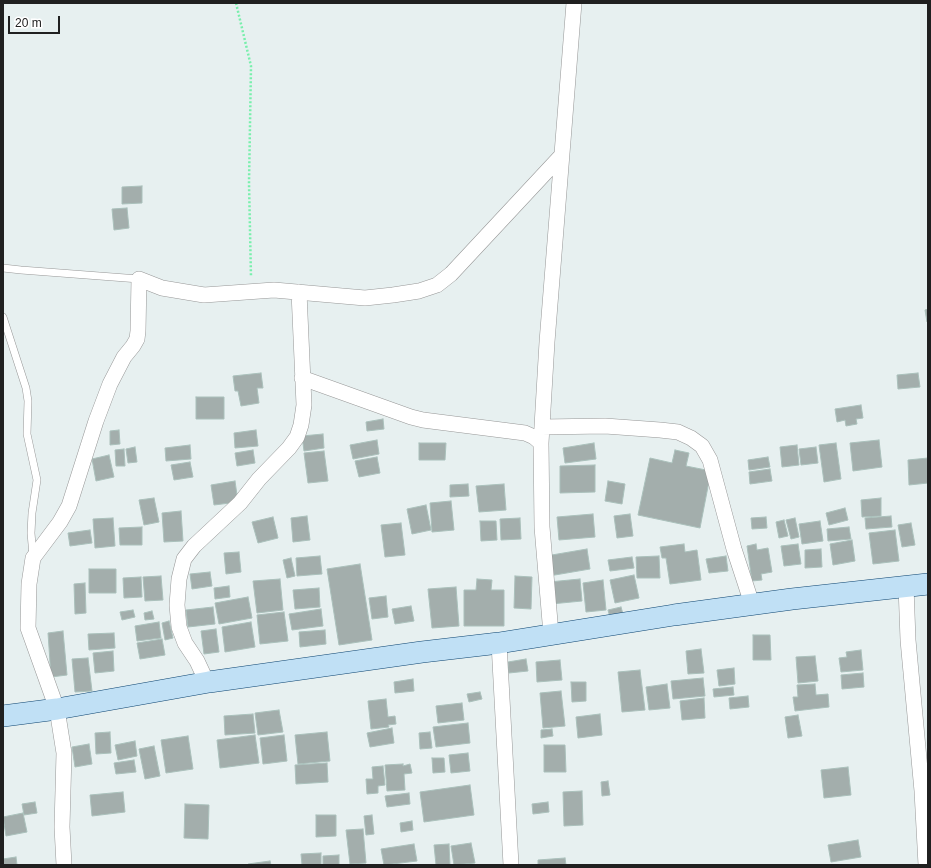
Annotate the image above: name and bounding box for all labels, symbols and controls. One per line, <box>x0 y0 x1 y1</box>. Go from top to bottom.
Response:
scale bar <box>10 8 62 34</box>
text: 20 m <box>15 16 42 30</box>

